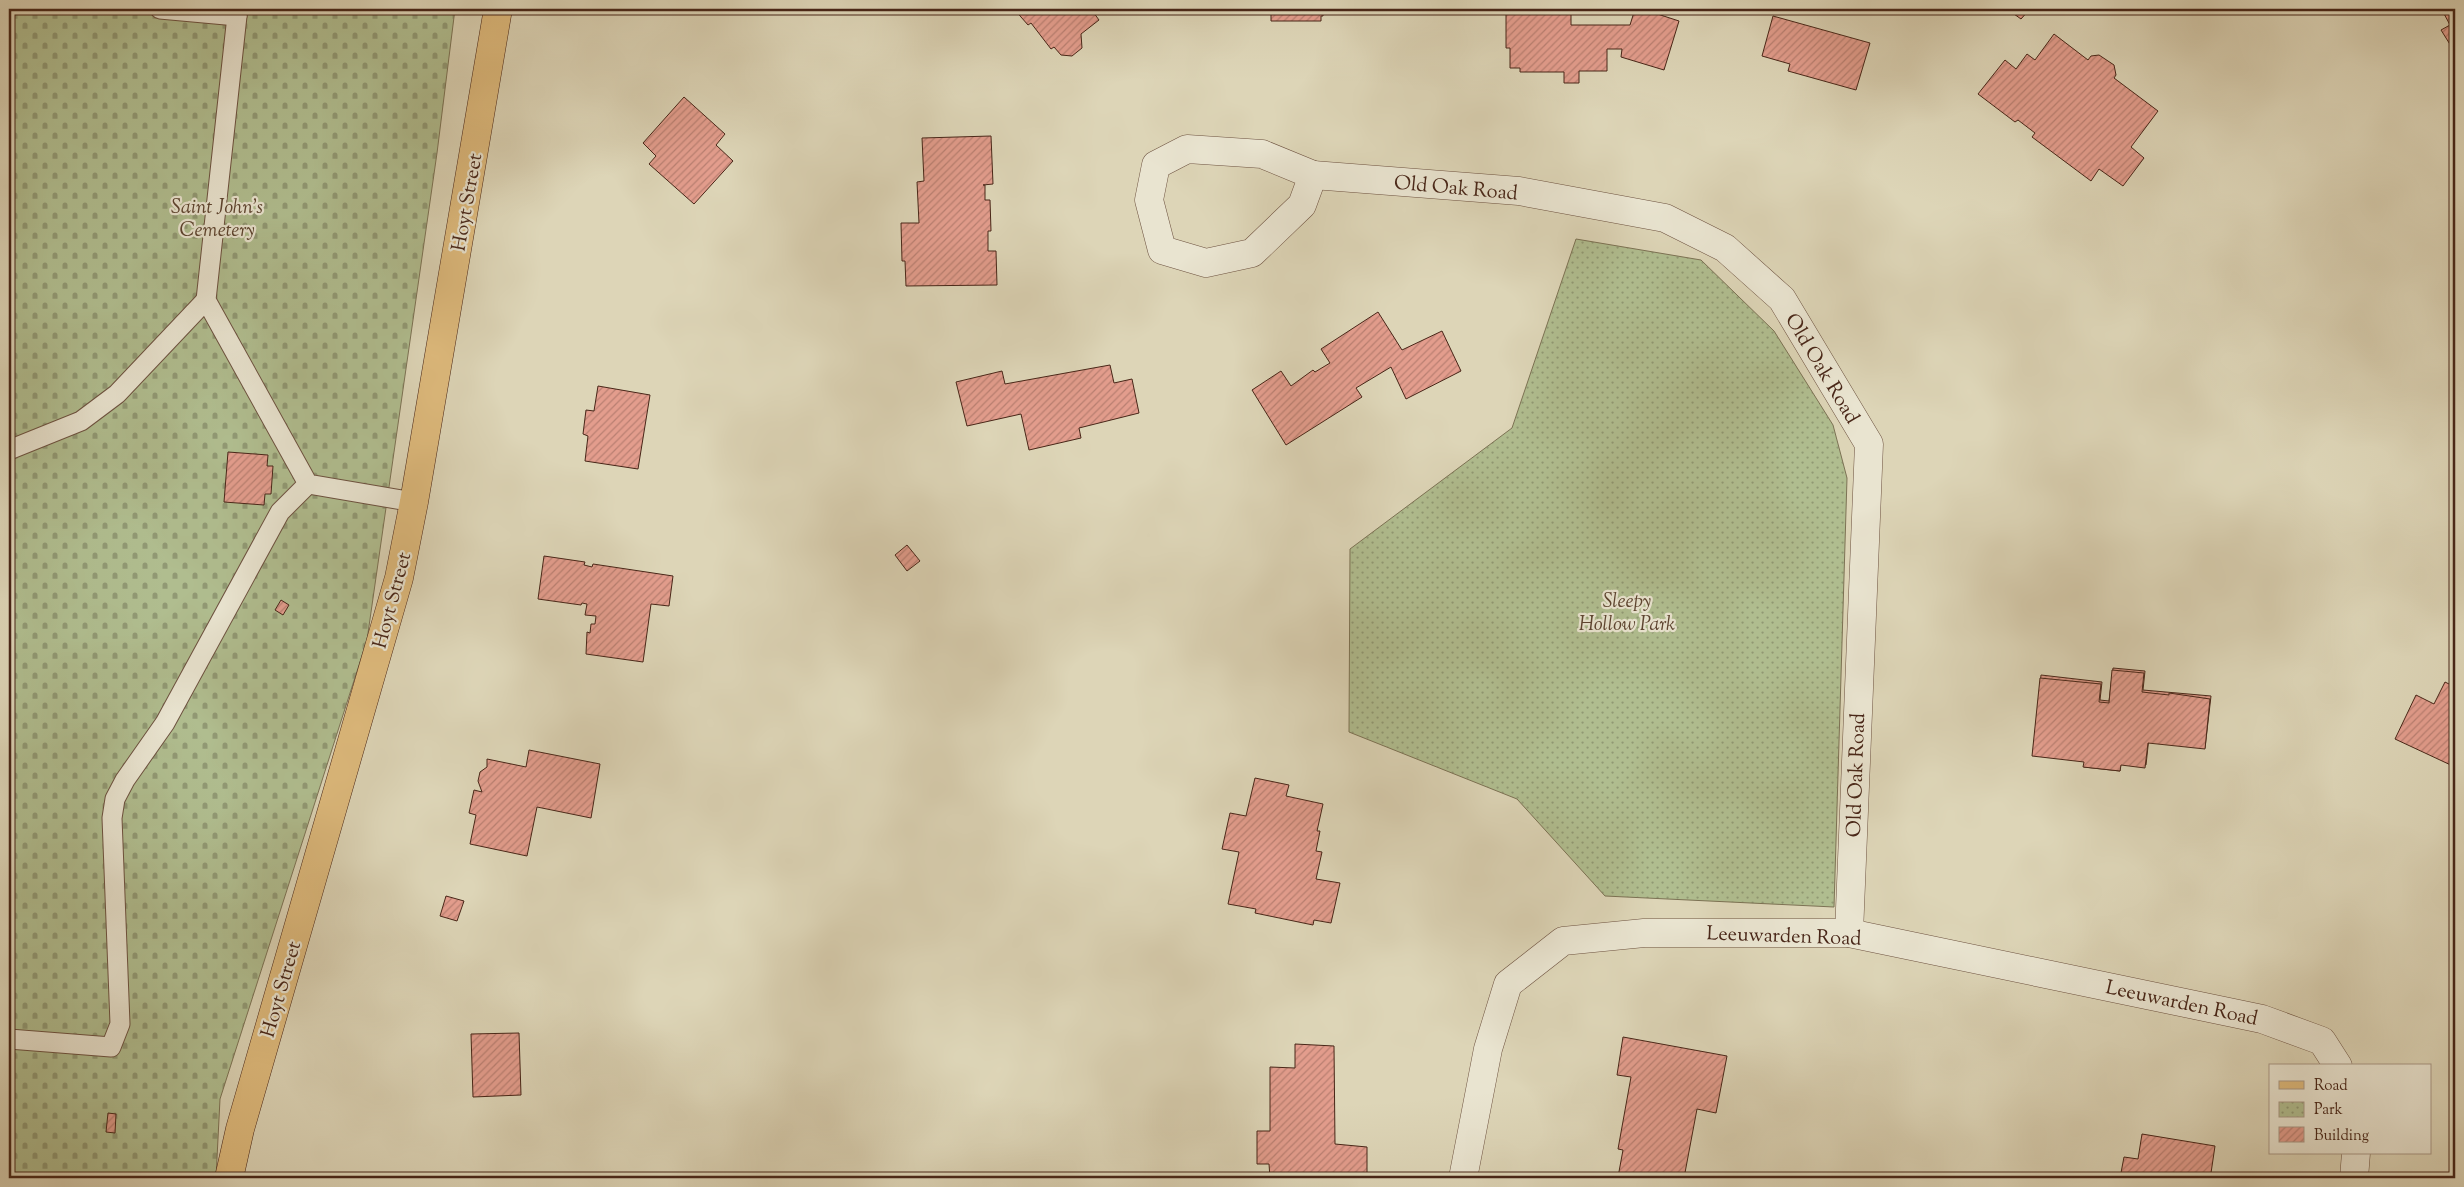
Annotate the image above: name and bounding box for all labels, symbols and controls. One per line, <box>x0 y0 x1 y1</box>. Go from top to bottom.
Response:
street label: Hoyt Street <box>446 151 491 254</box>
street label: Old Oak Road <box>1393 170 1519 209</box>
park label: Saint John's Cemetery <box>171 194 263 246</box>
street label: Old Oak Road <box>1776 309 1865 430</box>
street label: Hoyt Street <box>367 549 420 652</box>
park label: Sleepy Hollow Park <box>1579 588 1675 640</box>
street label: Old Oak Road <box>1841 712 1874 838</box>
street label: Leeuwarden Road <box>1706 920 1862 955</box>
street label: Hoyt Street <box>255 938 310 1041</box>
street label: Leeuwarden Road <box>2103 974 2260 1035</box>
legend <box>2269 1064 2432 1154</box>
text: Road <box>2314 1076 2348 1097</box>
text: Park <box>2314 1100 2343 1121</box>
text: Building <box>2314 1126 2369 1147</box>

